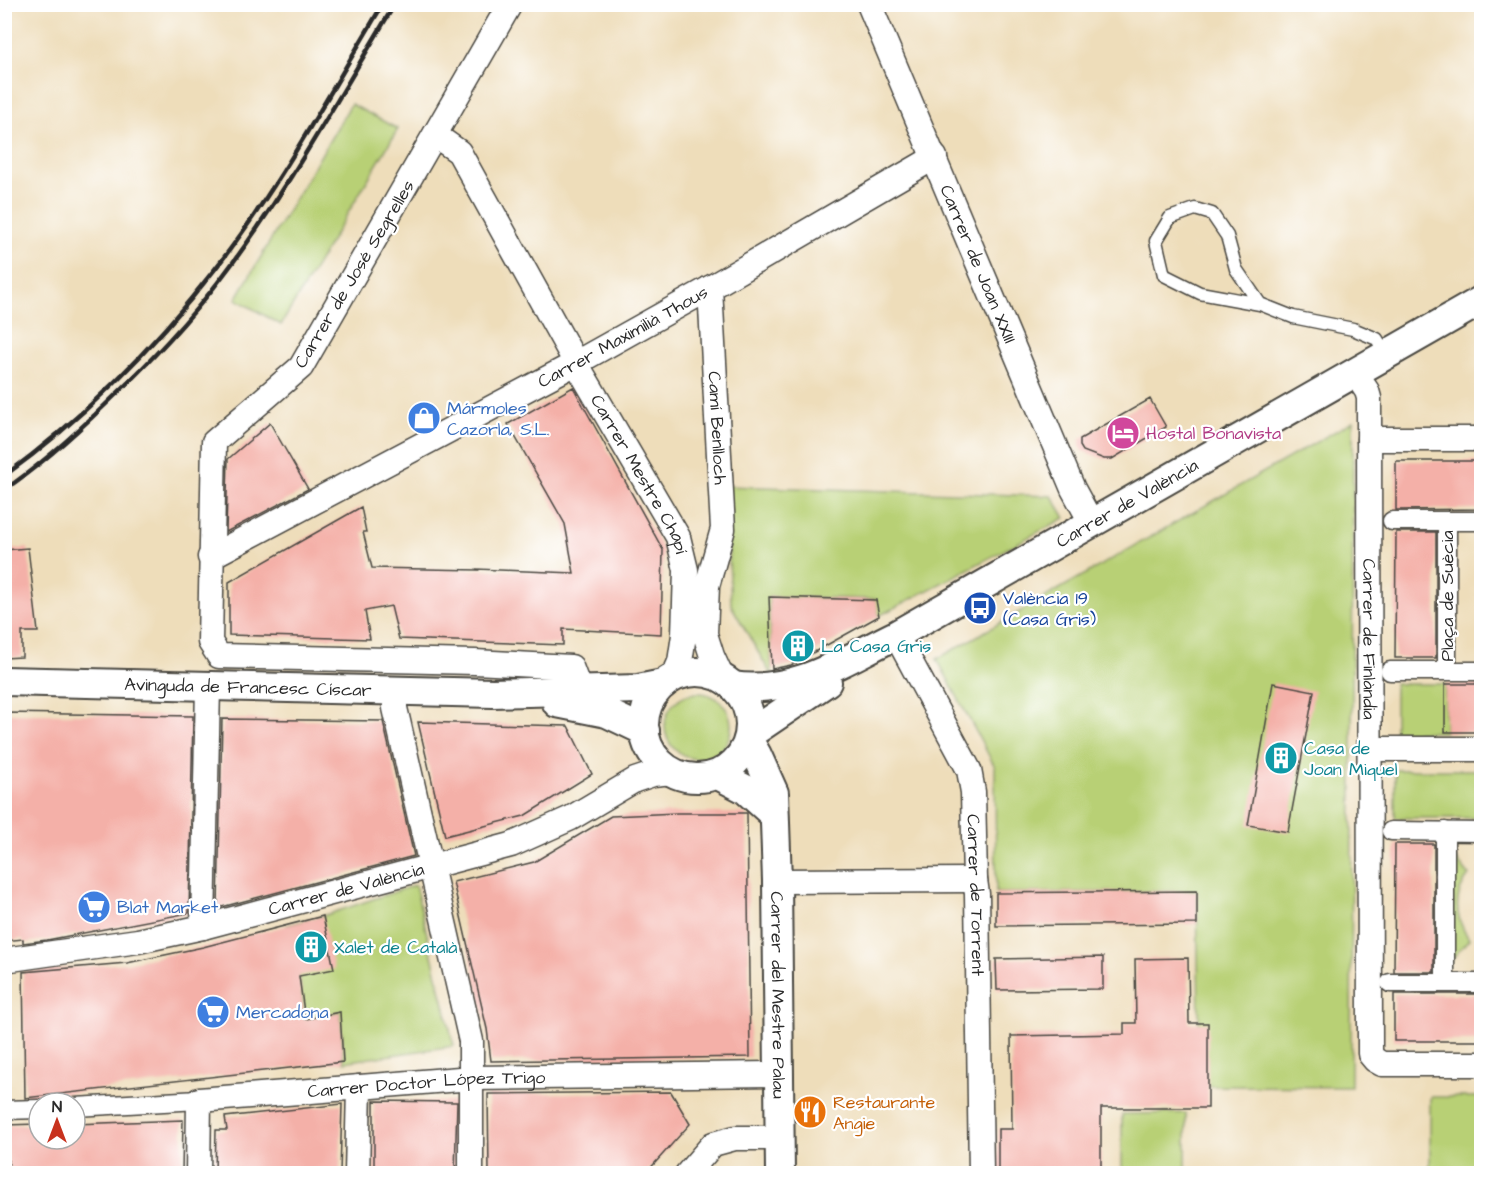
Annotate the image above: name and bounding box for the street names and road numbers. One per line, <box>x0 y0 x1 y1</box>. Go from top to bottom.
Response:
street label: Carrer de José Segrelles <box>288 176 421 373</box>
street label: Carrer de Joan XXIII <box>933 181 1022 347</box>
street label: Carrer Maximilià Thous <box>533 280 713 394</box>
street label: Camí Benlloch <box>702 370 733 485</box>
street label: Carrer Mestre Chapí <box>584 390 694 557</box>
street label: Carrer de València <box>1051 453 1203 554</box>
street label: Plaça de Suècia <box>1435 530 1460 662</box>
street label: Carrer de Finlàndia <box>1356 558 1381 720</box>
street label: Avinguda de Francesc Císcar <box>124 672 372 703</box>
street label: Carrer de Torrent <box>961 814 990 977</box>
street label: Carrer de València <box>266 857 427 922</box>
street label: Carrer del Mestre Palau <box>764 891 791 1099</box>
street label: Carrer Doctor López Trigo <box>307 1065 545 1104</box>

